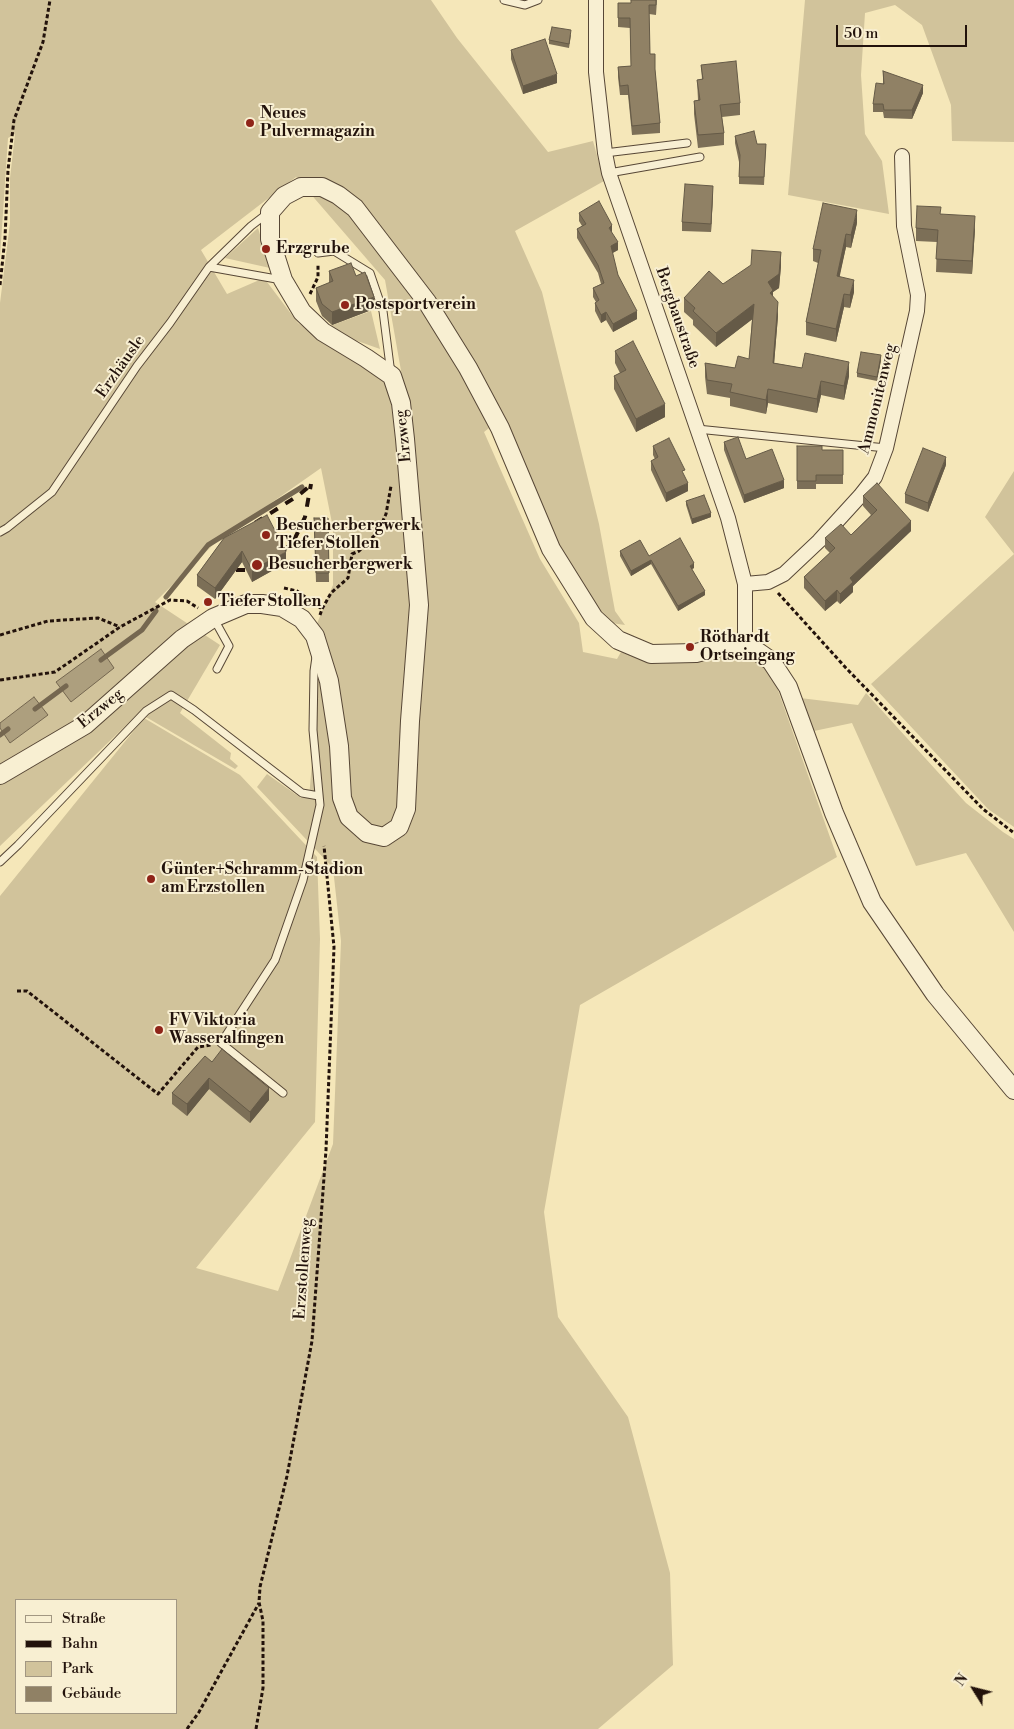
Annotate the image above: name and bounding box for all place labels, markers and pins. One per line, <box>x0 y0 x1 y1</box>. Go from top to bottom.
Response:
place label: Neues Pulvermagazin <box>260 104 375 142</box>
marker: Neues Pulvermagazin <box>244 117 256 129</box>
place label: Erzgrube <box>276 239 350 259</box>
marker: Erzgrube <box>260 243 272 255</box>
place label: Postsportverein <box>355 295 476 315</box>
marker: Postsportverein <box>339 299 351 311</box>
place label: Besucherbergwerk Tiefer Stollen <box>276 516 421 554</box>
marker: Besucherbergwerk Tiefer Stollen <box>260 529 272 541</box>
place label: Besucherbergwerk <box>268 555 413 575</box>
marker: Besucherbergwerk <box>250 558 264 572</box>
place label: Tiefer Stollen <box>218 592 321 612</box>
marker: Tiefer Stollen <box>202 596 214 608</box>
place label: Röthardt Ortseingang <box>700 628 794 666</box>
marker: Röthardt Ortseingang <box>684 641 696 653</box>
place label: Günter+Schramm-Stadion am Erzstollen <box>161 860 363 898</box>
marker: Günter+Schramm-Stadion am Erzstollen <box>145 873 157 885</box>
place label: FV Viktoria Wasseralfingen <box>169 1011 284 1049</box>
marker: FV Viktoria Wasseralfingen <box>153 1024 165 1036</box>

